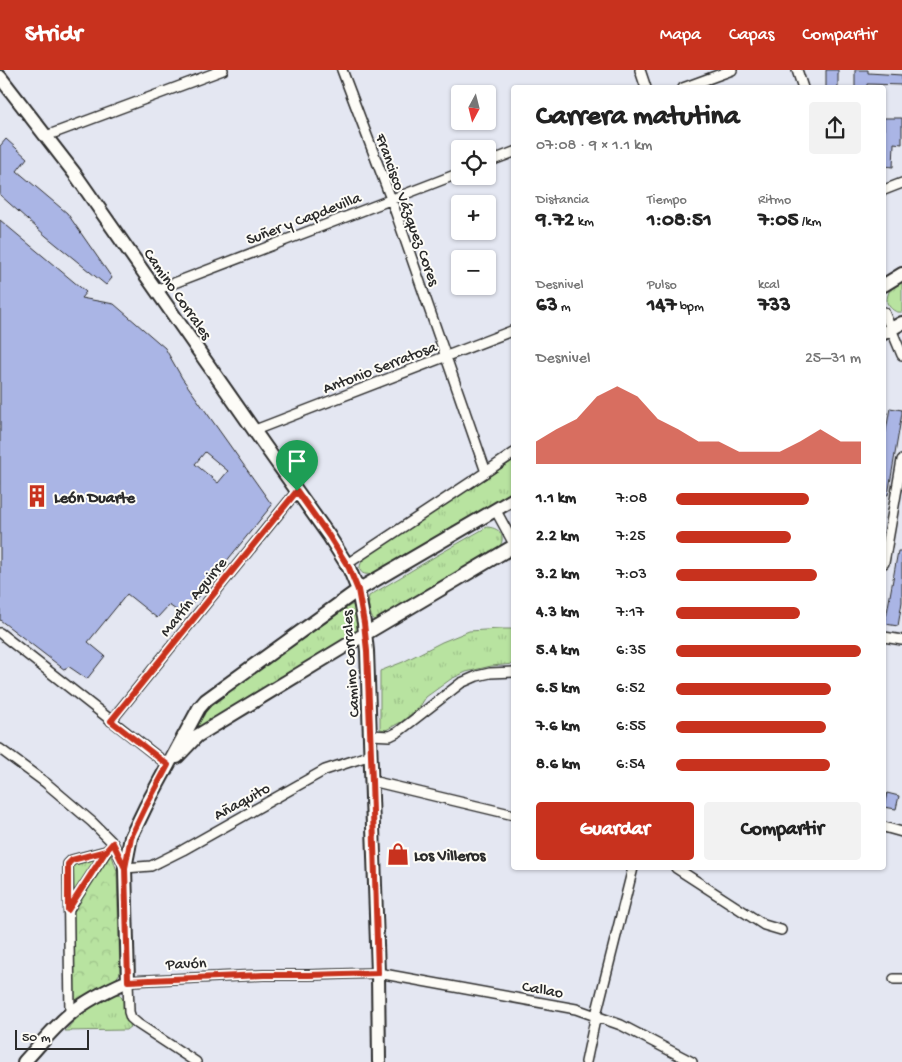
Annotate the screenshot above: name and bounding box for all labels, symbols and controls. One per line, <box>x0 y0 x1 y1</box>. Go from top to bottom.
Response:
text: Stridr <box>25 21 82 50</box>
text: Mapa <box>660 25 701 46</box>
text: Capas <box>729 25 774 46</box>
text: Compartir <box>802 25 877 46</box>
north arrow <box>451 85 496 130</box>
map controls <box>451 85 496 295</box>
text: Carrera matutina <box>536 101 739 134</box>
button: share <box>809 102 861 154</box>
street label: Francisco Vázquez Cores <box>369 131 442 290</box>
text: 07:08 · 9 × 1.1 km <box>536 137 652 156</box>
button: locate <box>451 140 496 185</box>
street label: Suñer y Capdevilla <box>244 189 365 251</box>
text: Distancia <box>536 192 589 209</box>
text: Tiempo <box>647 192 687 209</box>
text: Ritmo <box>758 192 791 209</box>
button: + <box>451 195 496 240</box>
text: 9.72 <box>536 209 574 234</box>
text: 1:08:51 <box>647 209 712 234</box>
text: 7:05 <box>758 209 798 234</box>
text: km <box>574 214 594 231</box>
text: /km <box>798 214 821 231</box>
street label: Camino Corrales <box>138 246 215 345</box>
button: − <box>451 250 496 295</box>
text: Desnivel <box>536 277 584 294</box>
text: Pulso <box>647 277 677 294</box>
text: kcal <box>758 277 780 294</box>
text: 63 <box>536 294 558 319</box>
text: 147 <box>647 294 676 319</box>
text: 733 <box>758 294 791 319</box>
text: m <box>558 299 571 316</box>
text: bpm <box>676 299 704 316</box>
street label: Antonio Serratosa <box>321 338 441 400</box>
text: Desnivel <box>536 350 590 369</box>
text: 25–31 m <box>805 350 861 369</box>
pin <box>276 440 318 491</box>
icon: arrive <box>283 447 311 475</box>
building icon: León Duarte <box>24 483 50 509</box>
place label: León Duarte <box>54 490 136 509</box>
text: 1.1 km <box>536 490 576 509</box>
text: 7:08 <box>616 490 647 509</box>
text: 2.2 km <box>536 528 579 547</box>
text: 7:25 <box>616 528 646 547</box>
street label: Martín Aguirre <box>157 554 233 642</box>
text: 3.2 km <box>536 566 579 585</box>
text: 7:03 <box>616 566 647 585</box>
text: 4.3 km <box>536 604 579 623</box>
text: 7:17 <box>616 604 644 623</box>
street label: Camino Corrales <box>339 609 366 718</box>
text: 5.4 km <box>536 642 579 661</box>
text: 6:35 <box>616 642 646 661</box>
text: 6.5 km <box>536 680 580 699</box>
text: 6:52 <box>616 680 645 699</box>
text: 7.6 km <box>536 718 580 737</box>
text: 6:55 <box>616 718 646 737</box>
text: 8.6 km <box>536 756 580 775</box>
text: 6:54 <box>616 756 645 775</box>
street label: Añaquito <box>211 780 274 826</box>
button: Guardar <box>536 802 694 860</box>
button: Compartir <box>704 802 861 860</box>
shop icon: Los Villeros <box>385 841 411 867</box>
place label: Los Villeros <box>414 848 486 867</box>
street label: Pavón <box>164 955 207 976</box>
street label: Callao <box>520 978 565 1004</box>
scale bar <box>15 1027 89 1050</box>
text: 50 m <box>22 1030 51 1047</box>

